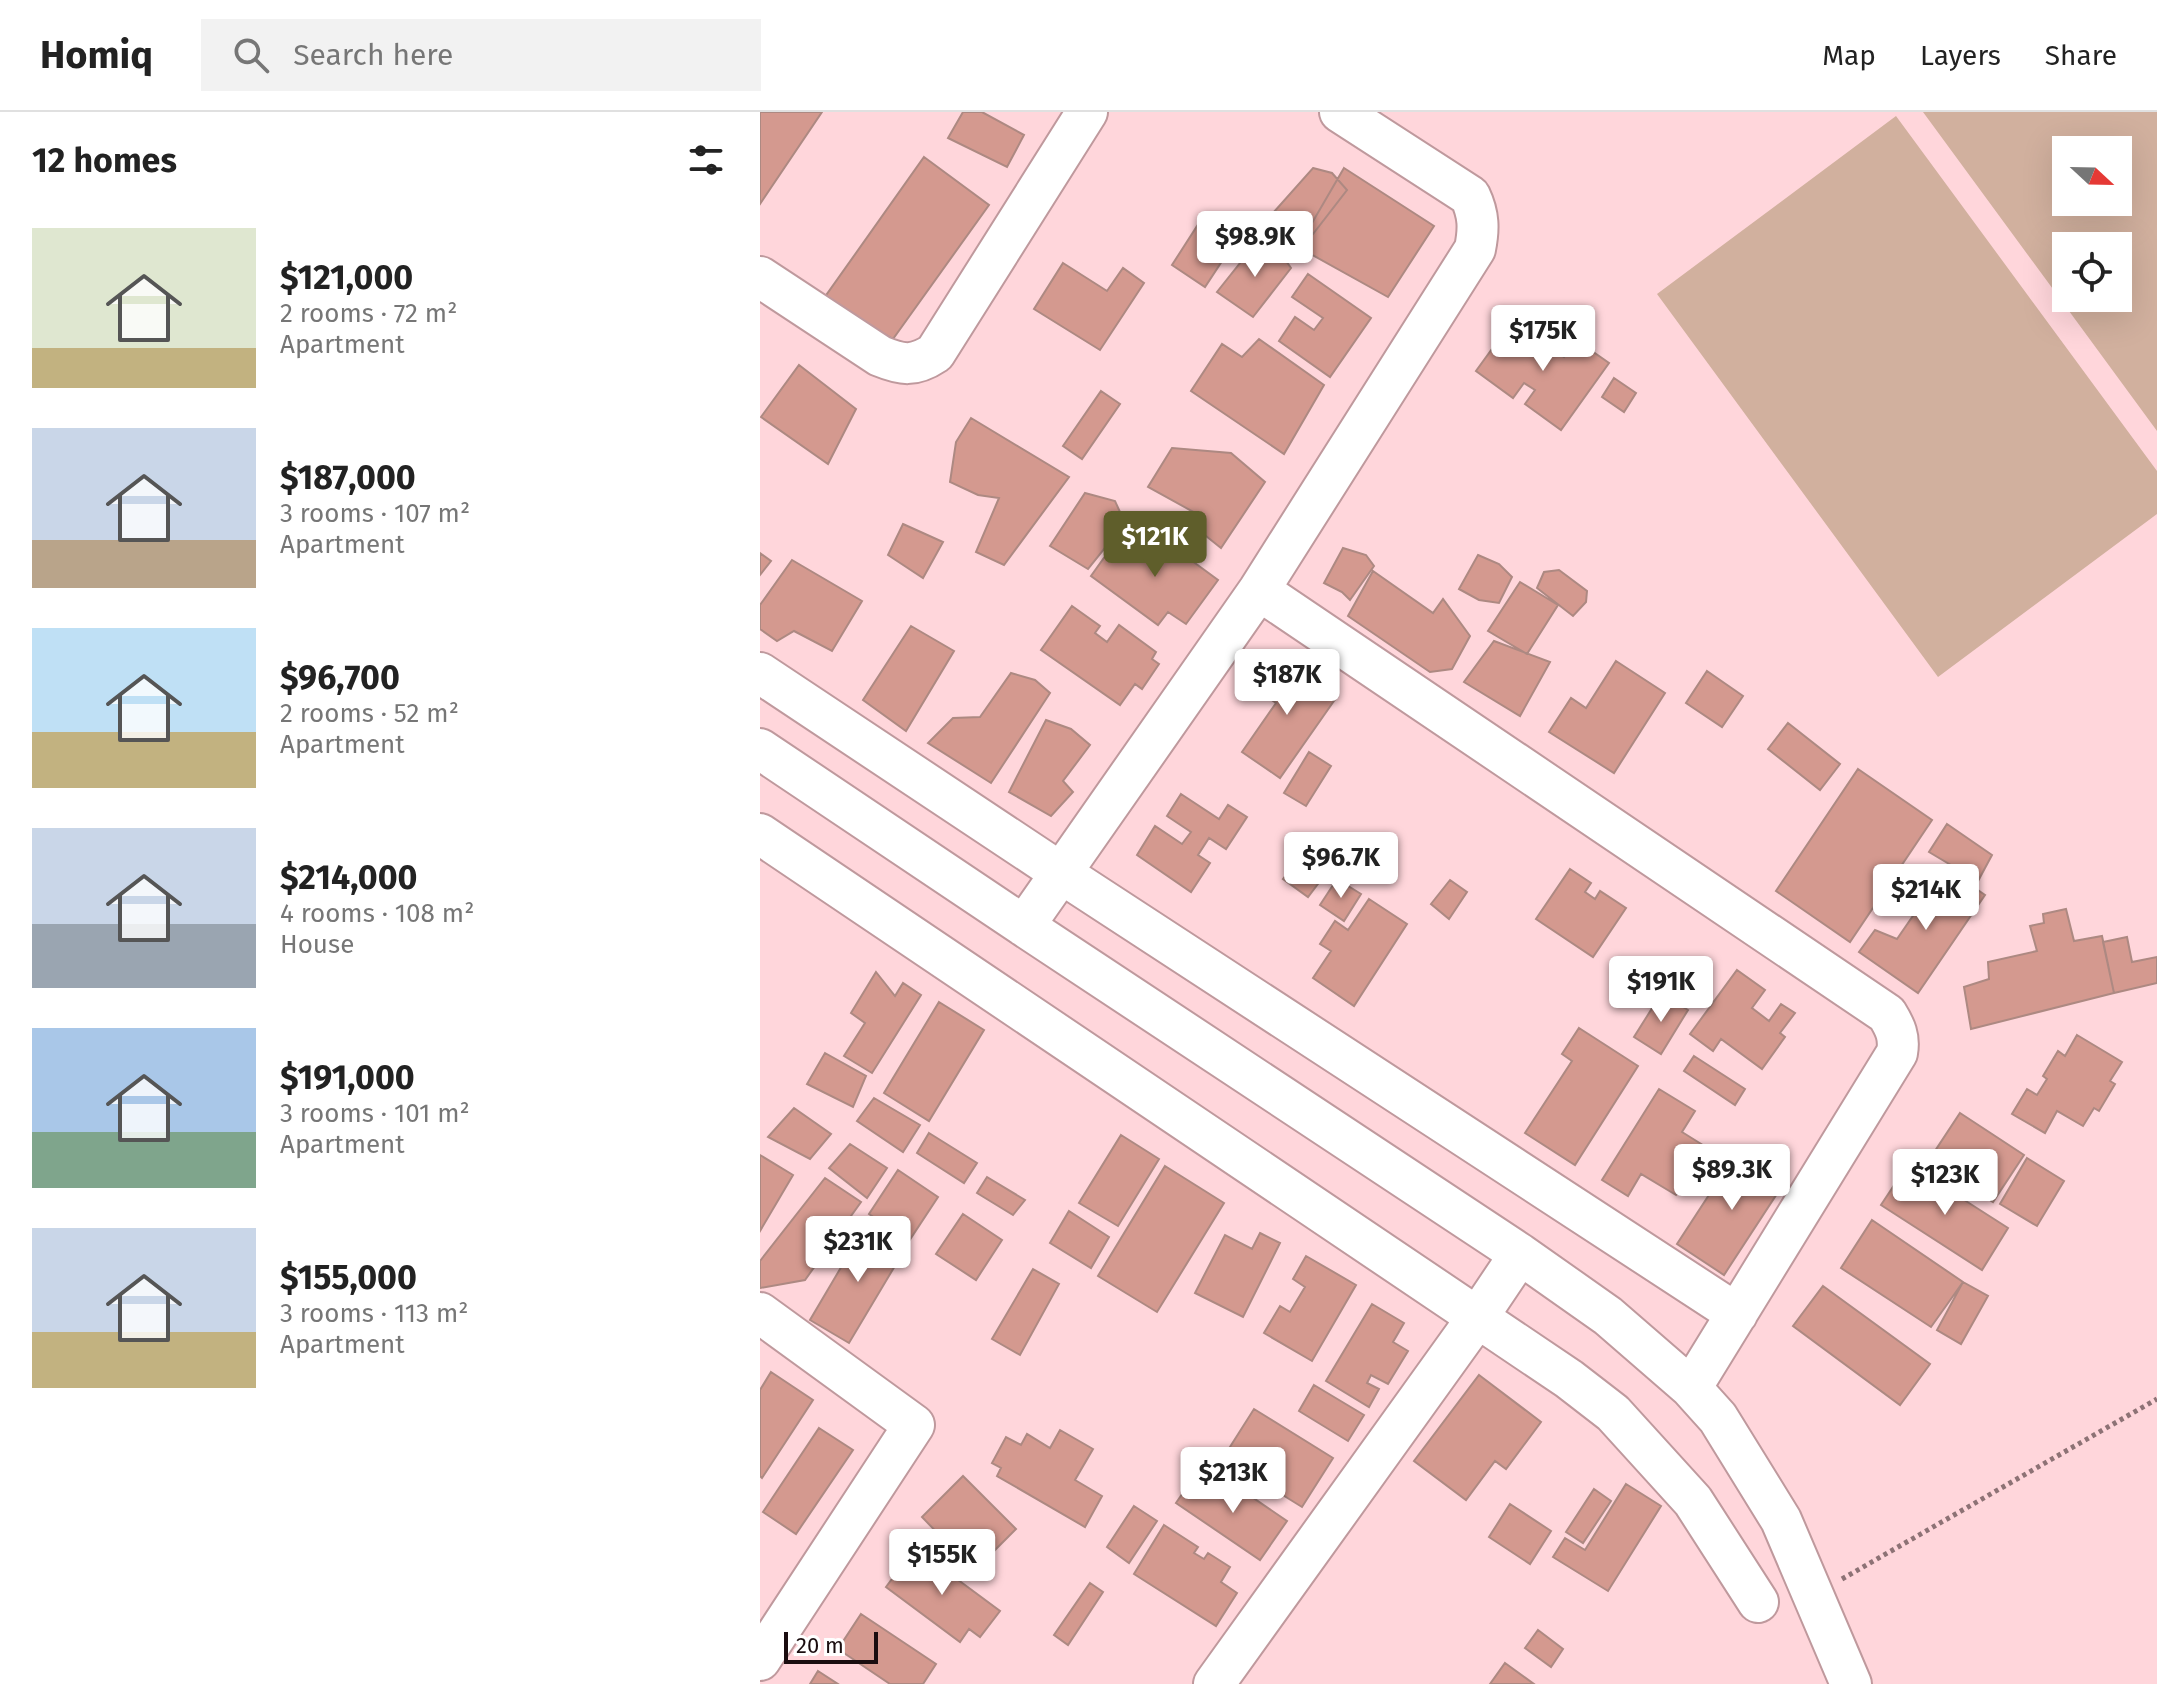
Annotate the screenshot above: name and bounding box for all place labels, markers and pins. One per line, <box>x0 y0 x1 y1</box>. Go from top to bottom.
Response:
pin: $98.9K <box>1190 211 1320 279</box>
pin: $175K <box>1487 305 1599 373</box>
pin: $121K <box>1099 511 1211 579</box>
pin: $187K <box>1231 649 1343 717</box>
pin: $96.7K <box>1276 832 1406 900</box>
pin: $214K <box>1870 864 1982 932</box>
pin: $191K <box>1605 956 1717 1024</box>
pin: $89.3K <box>1667 1144 1797 1212</box>
pin: $123K <box>1889 1149 2001 1217</box>
pin: $231K <box>802 1216 914 1284</box>
pin: $213K <box>1177 1447 1289 1515</box>
pin: $155K <box>886 1529 998 1597</box>

